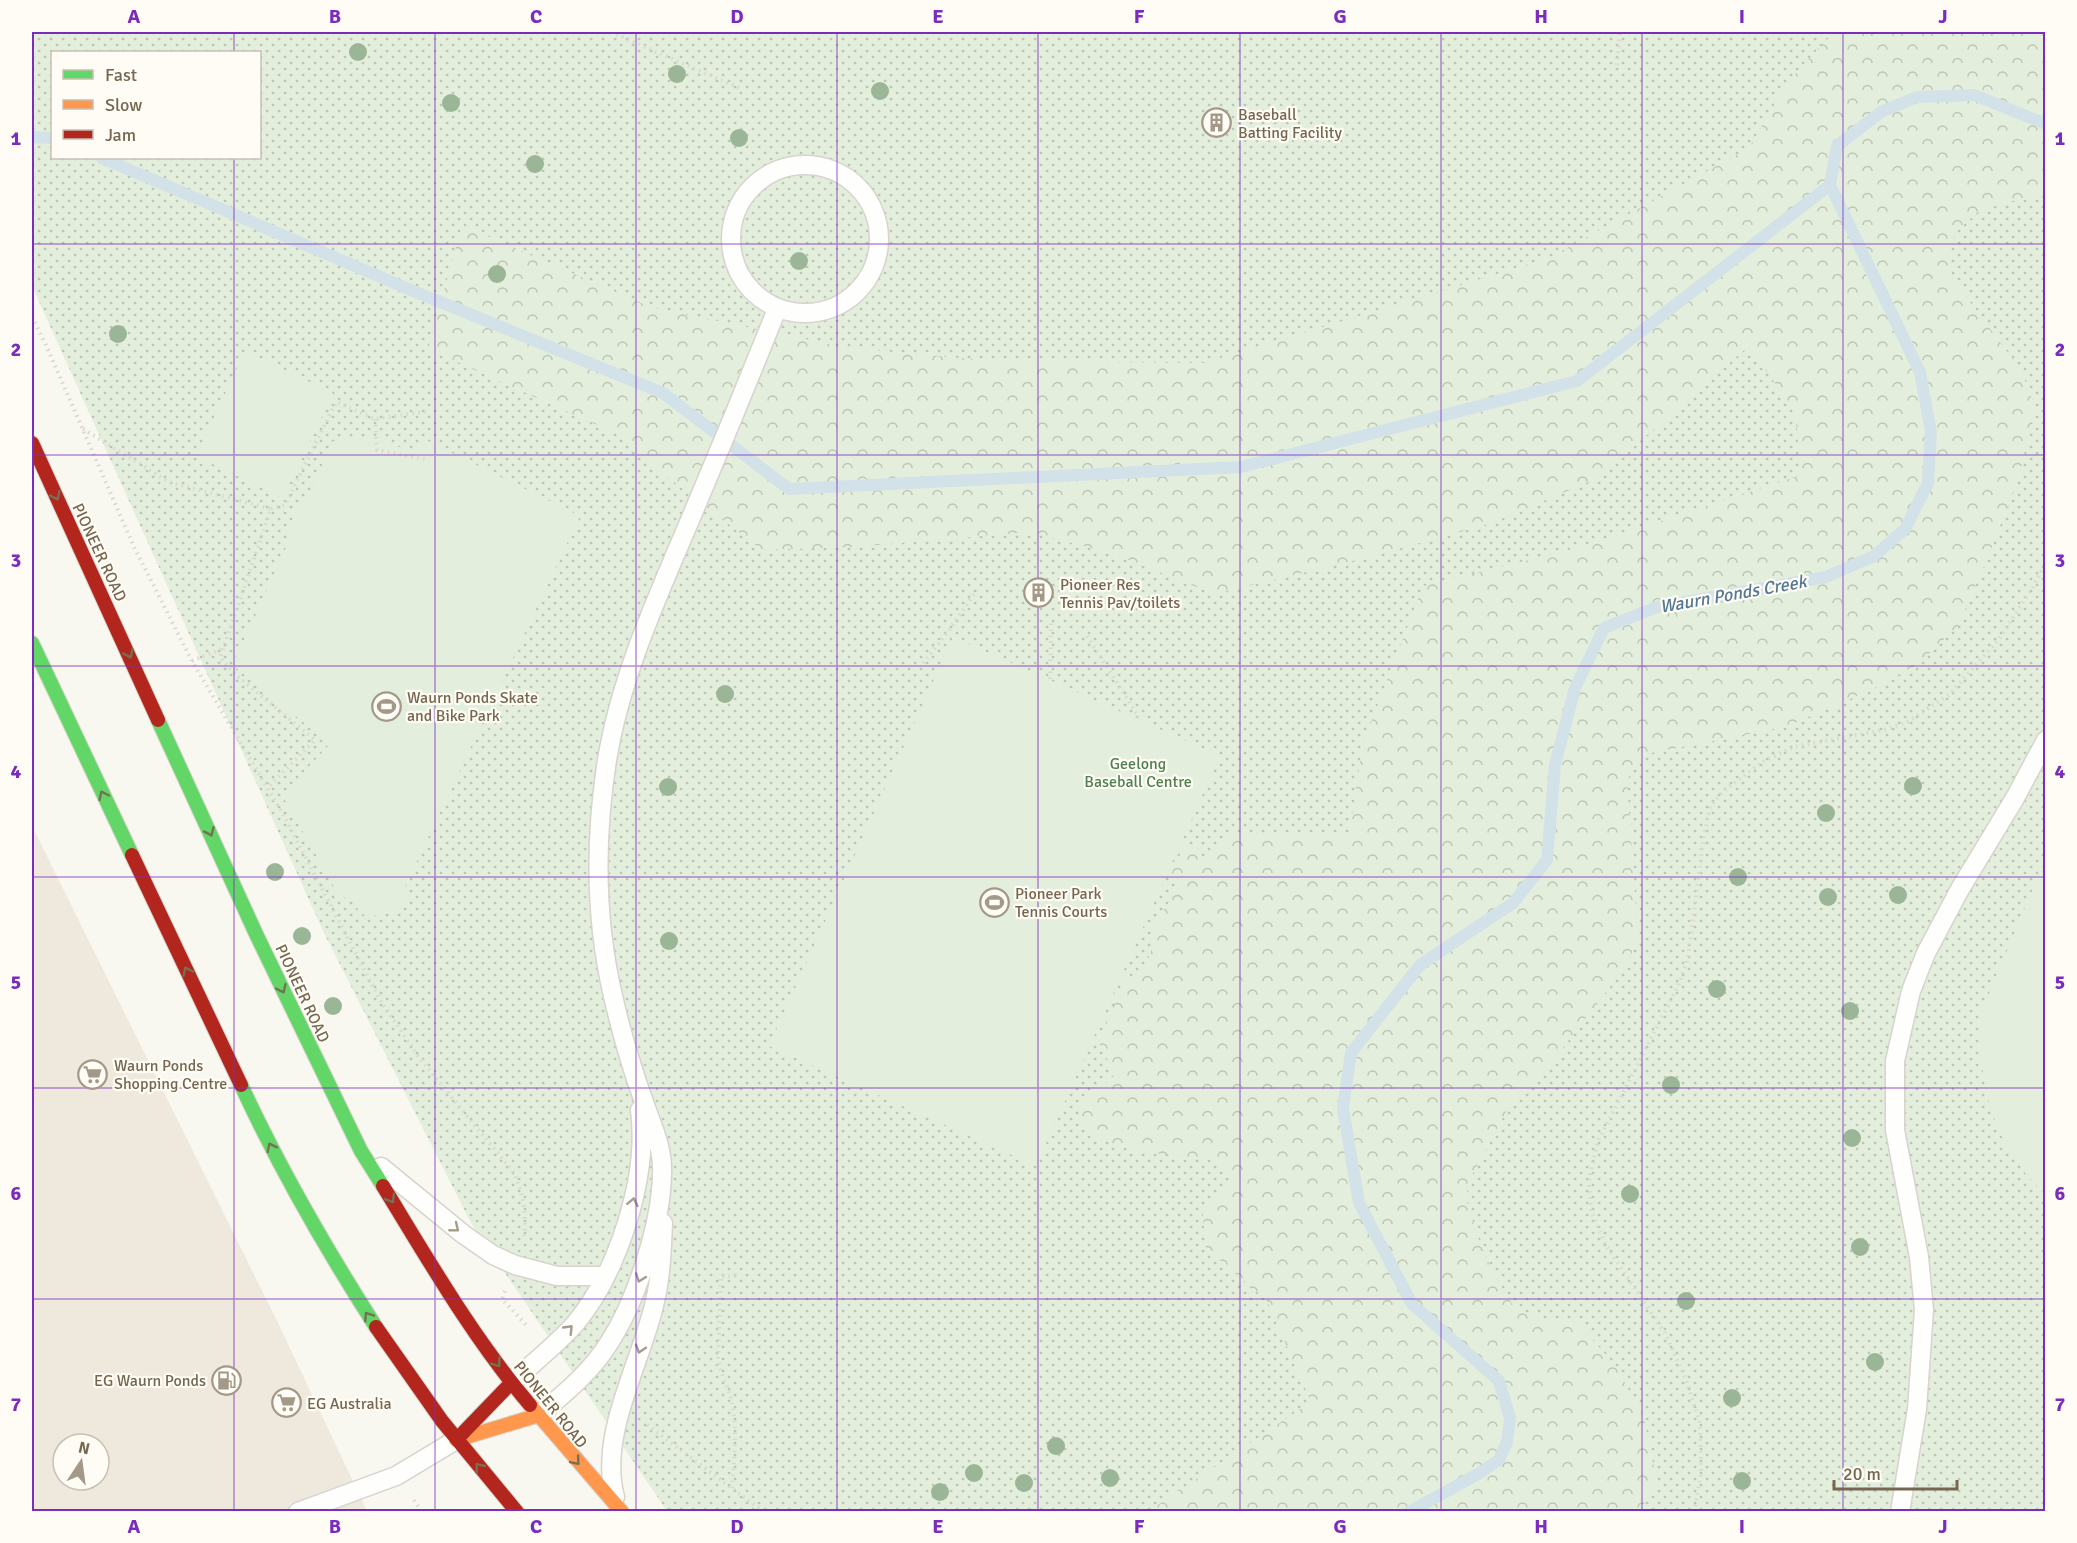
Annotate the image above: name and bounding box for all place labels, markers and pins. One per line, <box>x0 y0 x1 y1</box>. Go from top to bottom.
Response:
place label: Baseball Batting Facility <box>1238 105 1342 143</box>
building icon: Baseball Batting Facility <box>1201 107 1233 139</box>
place label: Pioneer Res Tennis Pav/toilets <box>1060 575 1180 613</box>
building icon: Pioneer Res Tennis Pav/toilets <box>1023 577 1055 609</box>
place label: Waurn Ponds Skate and Bike Park <box>407 688 538 726</box>
sports icon: Waurn Ponds Skate and Bike Park <box>370 690 402 722</box>
place label: Pioneer Park Tennis Courts <box>1015 884 1107 922</box>
sports icon: Pioneer Park Tennis Courts <box>978 886 1010 918</box>
place label: Waurn Ponds Shopping Centre <box>114 1056 227 1094</box>
supermarket icon: Waurn Ponds Shopping Centre <box>77 1058 109 1090</box>
fuel station icon: EG Waurn Ponds <box>211 1364 243 1396</box>
place label: EG Waurn Ponds <box>94 1371 206 1391</box>
supermarket icon: EG Australia <box>270 1387 302 1419</box>
place label: EG Australia <box>307 1394 392 1414</box>

